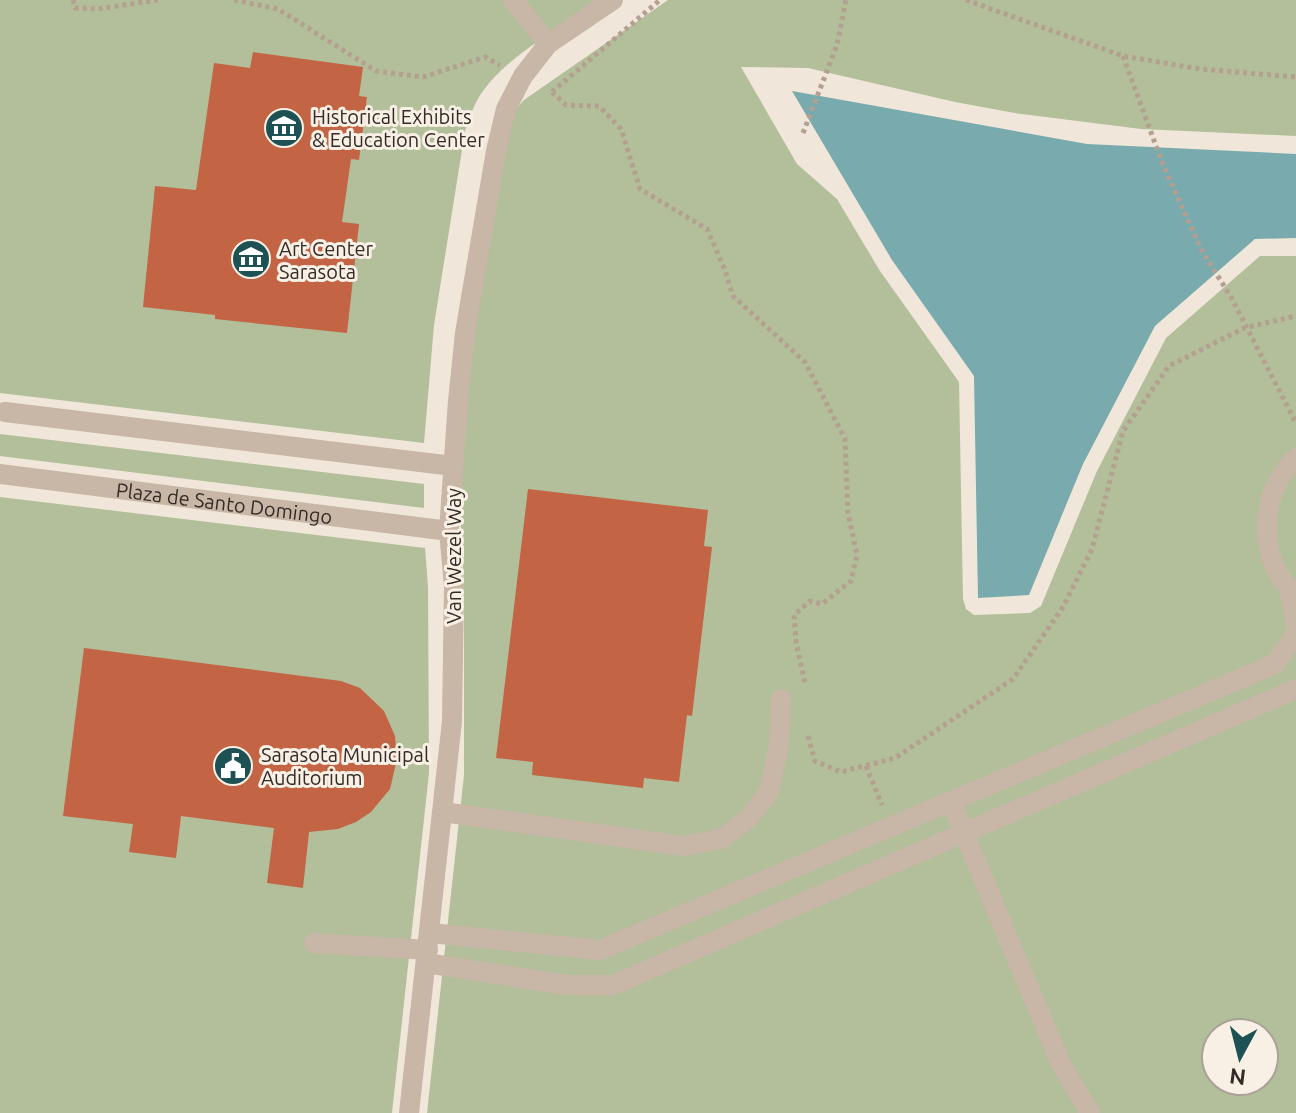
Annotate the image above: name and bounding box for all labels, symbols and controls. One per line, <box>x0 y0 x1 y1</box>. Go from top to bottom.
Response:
place label: Historical Exhibits & Education Center <box>312 105 485 151</box>
museum icon: Historical Exhibits & Education Center <box>263 107 305 149</box>
place label: Art Center Sarasota <box>279 237 374 283</box>
museum icon: Art Center Sarasota <box>230 238 272 280</box>
street label: Plaza de Santo Domingo <box>115 477 334 528</box>
street label: Van Wezel Way <box>442 488 465 624</box>
place label: Sarasota Municipal Auditorium <box>261 743 429 789</box>
public building icon: Sarasota Municipal Auditorium <box>212 745 254 787</box>
north arrow <box>1200 1017 1280 1097</box>
text: N <box>1228 1064 1247 1091</box>

